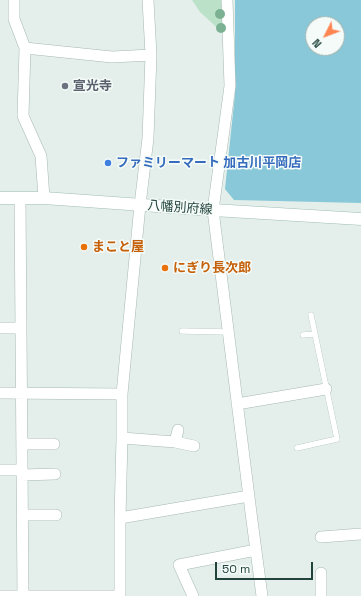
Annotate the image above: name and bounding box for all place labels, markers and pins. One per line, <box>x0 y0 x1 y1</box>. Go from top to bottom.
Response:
place label: 宣光寺 <box>73 78 112 94</box>
marker: 宣光寺 <box>60 81 70 91</box>
place label: ファミリーマート 加古川平岡店 <box>116 155 301 171</box>
marker: ファミリーマート 加古川平岡店 <box>103 158 113 168</box>
place label: まこと屋 <box>92 239 144 255</box>
marker: まこと屋 <box>79 242 89 252</box>
place label: にぎり長次郎 <box>173 260 251 276</box>
marker: にぎり長次郎 <box>160 263 170 273</box>

